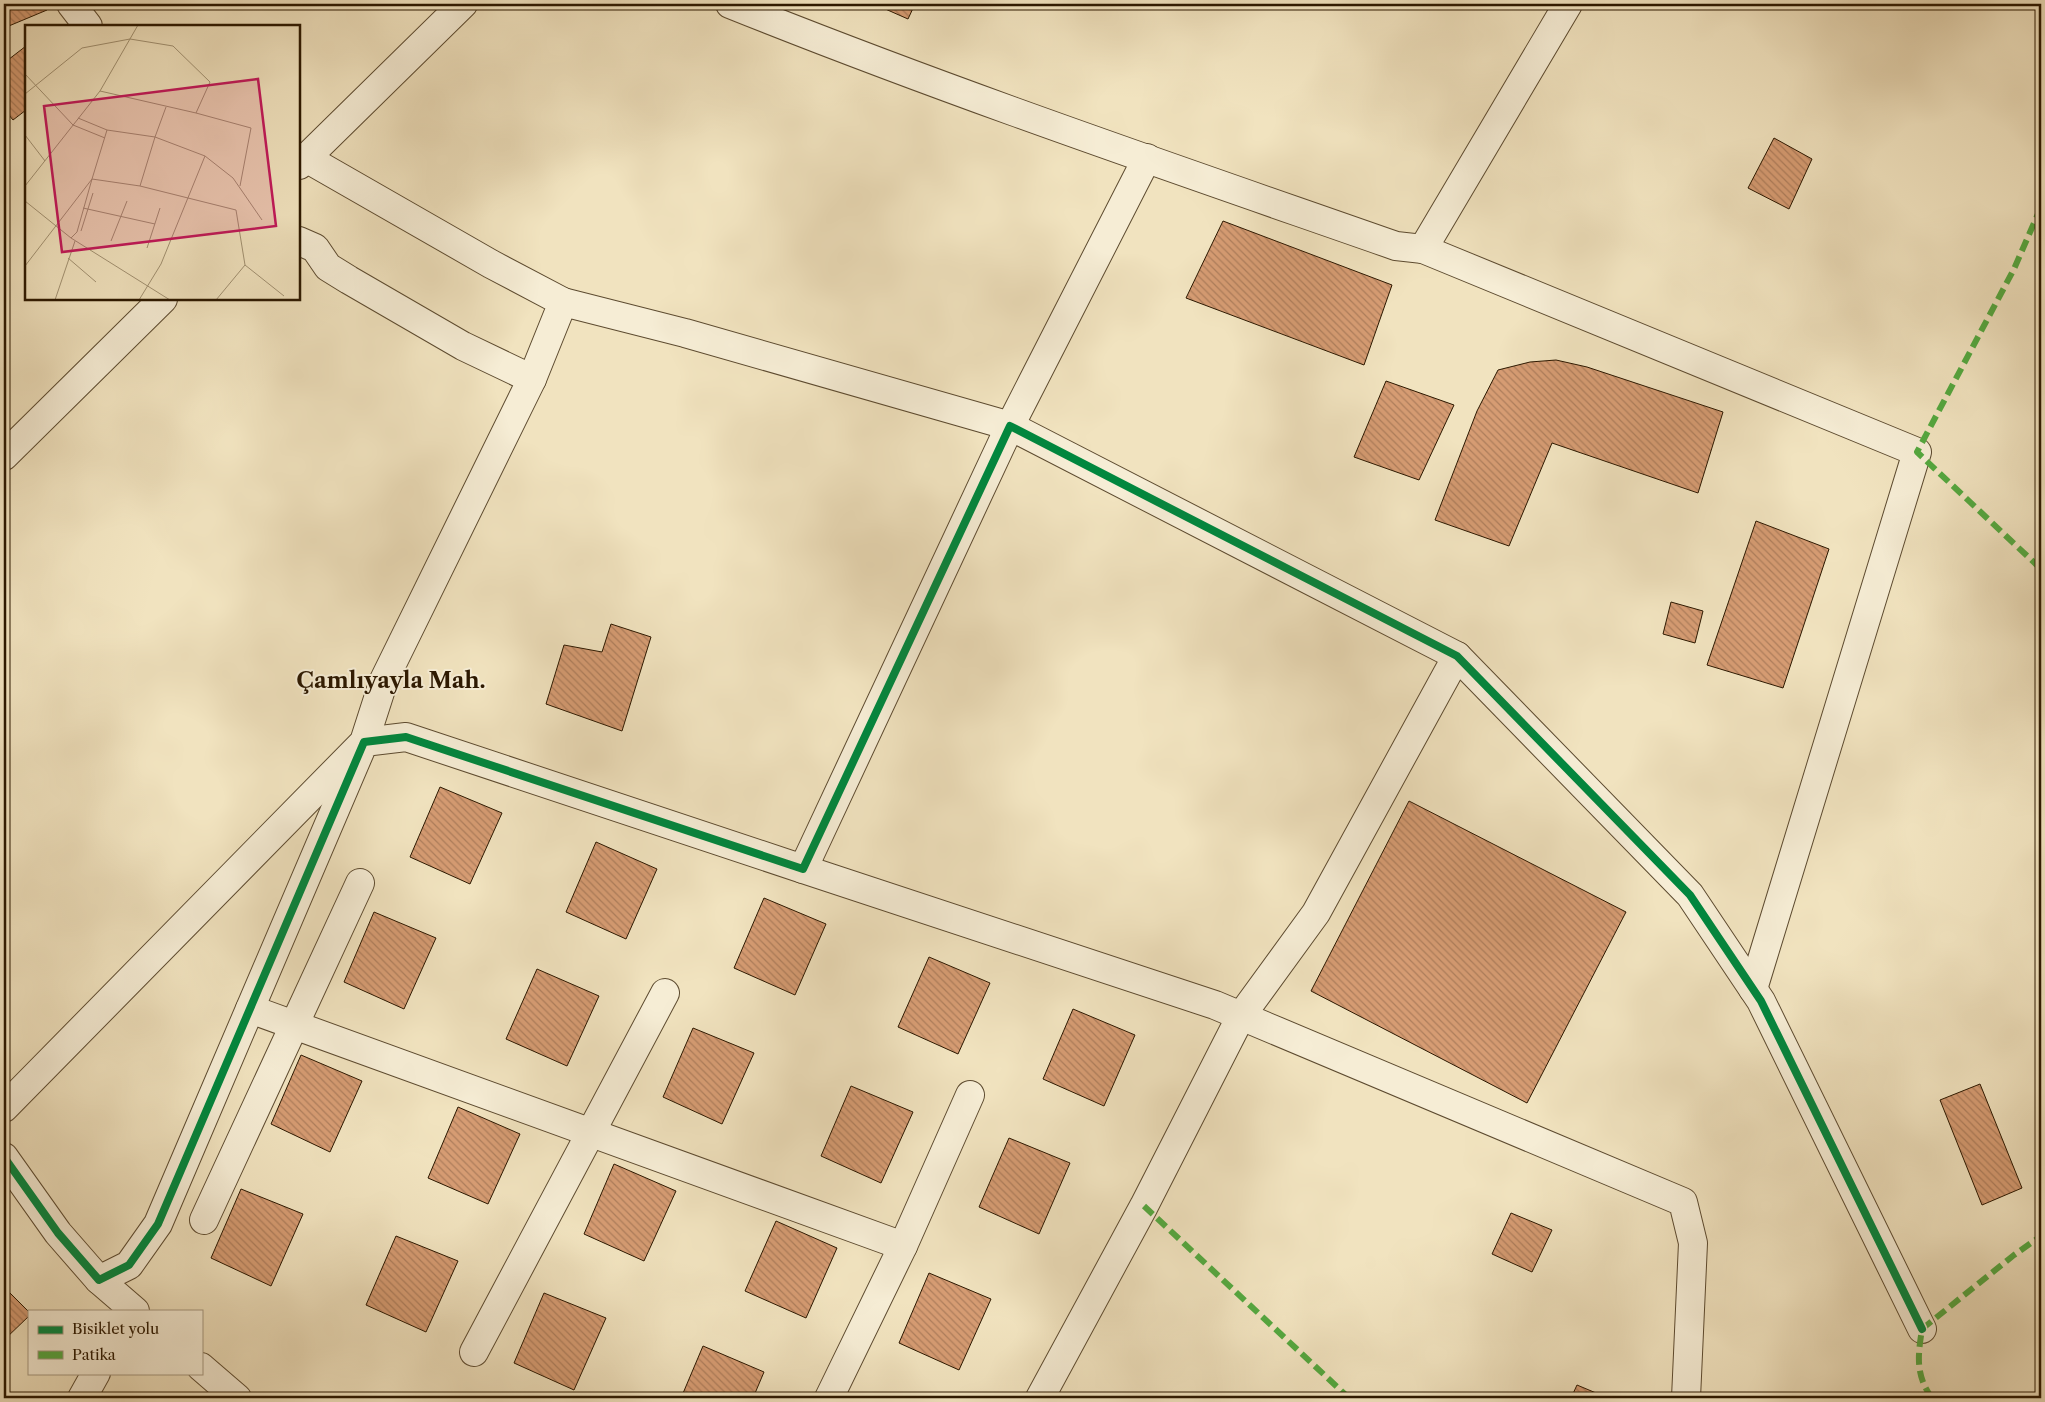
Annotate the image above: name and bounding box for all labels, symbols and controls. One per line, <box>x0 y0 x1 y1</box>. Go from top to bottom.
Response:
inset map <box>25 25 300 300</box>
district label: Çamlıyayla Mah. <box>296 667 486 694</box>
legend <box>28 1310 202 1374</box>
text: Bisiklet yolu <box>72 1319 159 1338</box>
text: Patika <box>72 1345 116 1364</box>

